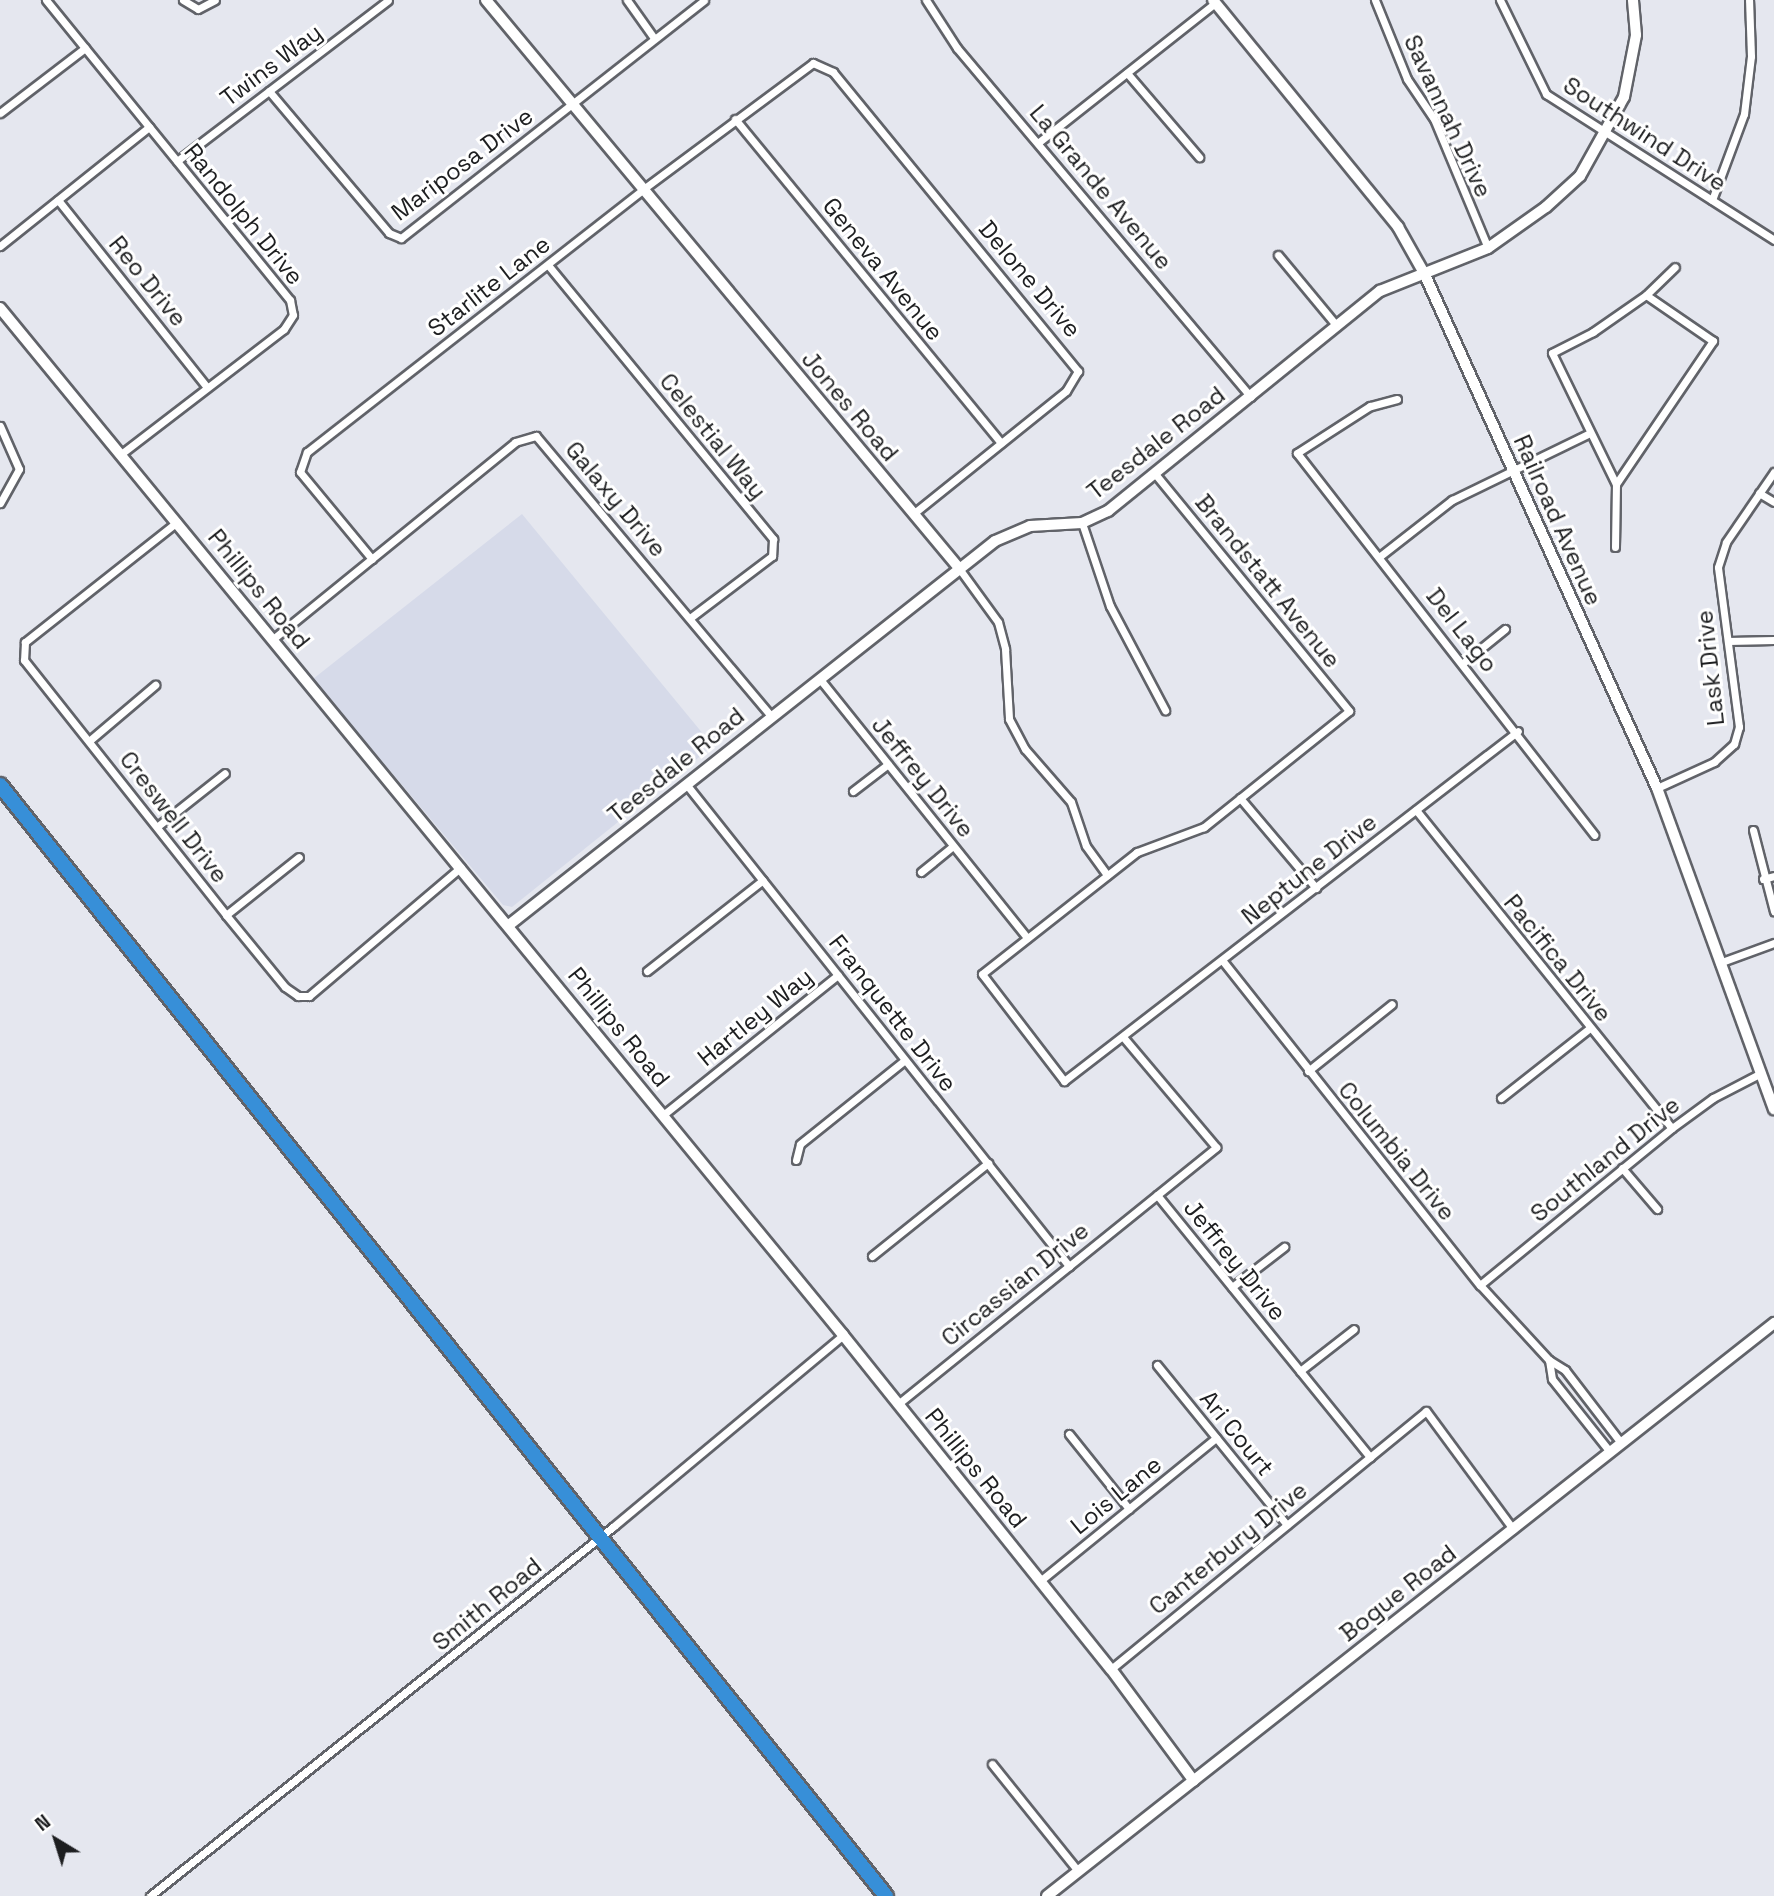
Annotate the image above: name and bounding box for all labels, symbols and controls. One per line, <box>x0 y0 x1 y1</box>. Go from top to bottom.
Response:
street label: Twins Way <box>214 17 328 113</box>
street label: Savannah Drive <box>1398 30 1498 202</box>
street label: Southwind Drive <box>1558 71 1732 197</box>
street label: La Grande Avenue <box>1024 99 1178 275</box>
street label: Mariposa Drive <box>386 101 538 227</box>
street label: Randolph Drive <box>178 137 310 291</box>
street label: Geneva Avenue <box>817 192 949 346</box>
street label: Delone Drive <box>973 215 1087 343</box>
street label: Starlite Lane <box>422 229 556 343</box>
street label: Reo Drive <box>103 230 193 332</box>
street label: Jones Road <box>796 345 904 467</box>
street label: Celestial Way <box>653 367 773 505</box>
street label: Teesdale Road <box>1081 380 1231 506</box>
street label: Railroad Avenue <box>1507 430 1609 610</box>
street label: Galaxy Drive <box>559 435 673 563</box>
street label: Brandstatt Avenue <box>1189 488 1347 674</box>
street label: Phillips Road <box>202 523 316 655</box>
street label: Del Lago <box>1420 582 1504 678</box>
street label: Lask Drive <box>1690 609 1730 727</box>
street label: Teesdale Road <box>602 701 750 829</box>
street label: Jeffrey Drive <box>866 711 980 843</box>
street label: Creswell Drive <box>114 745 234 889</box>
street label: Neptune Drive <box>1236 807 1382 931</box>
street label: Pacifica Drive <box>1498 888 1618 1028</box>
street label: Franquette Drive <box>823 929 963 1097</box>
street label: Phillips Road <box>562 961 676 1093</box>
street label: Hartley Way <box>692 962 818 1072</box>
street label: Columbia Drive <box>1332 1076 1462 1226</box>
street label: Southland Drive <box>1525 1090 1685 1228</box>
street label: Jeffrey Drive <box>1178 1194 1292 1326</box>
street label: Circassian Drive <box>935 1216 1095 1352</box>
street label: Ari Court <box>1194 1385 1280 1481</box>
street label: Phillips Road <box>919 1402 1033 1534</box>
street label: Lois Lane <box>1065 1450 1167 1540</box>
street label: Canterbury Drive <box>1143 1475 1313 1621</box>
street label: Bogue Road <box>1334 1539 1462 1647</box>
street label: Smith Road <box>427 1551 547 1657</box>
north arrow <box>21 1805 91 1875</box>
text: N <box>30 1809 55 1837</box>

